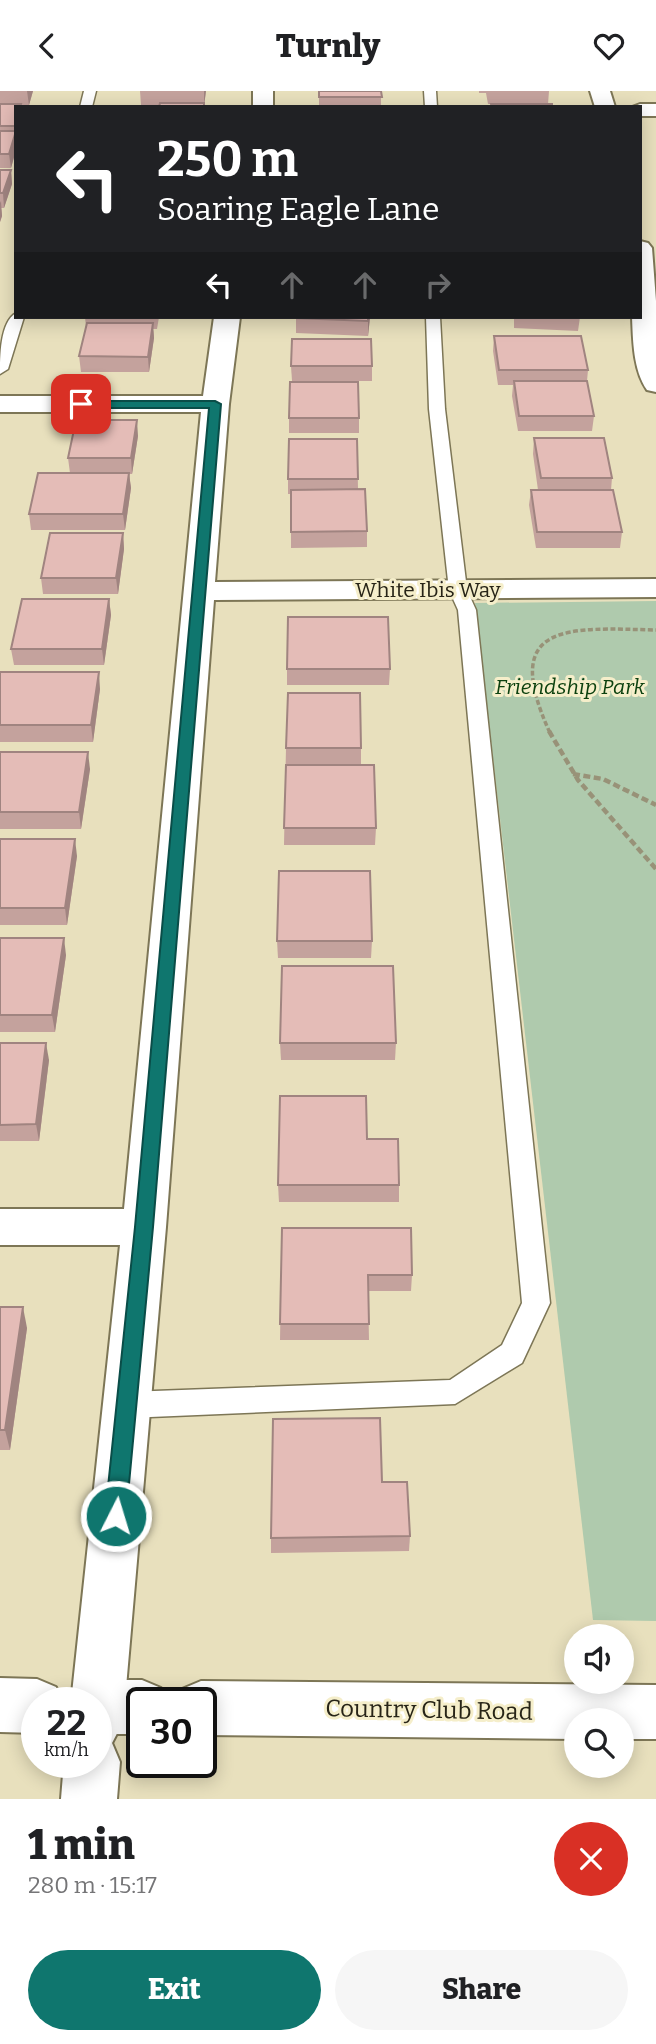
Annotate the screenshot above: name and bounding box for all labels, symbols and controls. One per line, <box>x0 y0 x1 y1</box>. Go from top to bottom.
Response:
icon: back <box>28 27 66 65</box>
text: Turnly <box>276 27 380 65</box>
icon: heart <box>590 27 628 65</box>
text: 250 m <box>157 130 298 189</box>
icon: left <box>42 133 133 224</box>
text: Soaring Eagle Lane <box>157 190 439 228</box>
icon: left <box>200 266 238 304</box>
icon: ahead <box>273 266 311 304</box>
icon: ahead <box>346 266 384 304</box>
icon: right <box>419 266 457 304</box>
pin <box>51 374 111 434</box>
icon: arrive <box>62 385 100 423</box>
street label: White Ibis Way <box>355 577 502 603</box>
park label: Friendship Park <box>495 674 646 700</box>
position arrow <box>79 1479 153 1553</box>
map controls <box>564 1624 634 1778</box>
button: sound <box>564 1624 634 1694</box>
speed limit sign: 30 <box>126 1687 217 1778</box>
street label: Country Club Road <box>325 1694 533 1726</box>
text: 22 <box>47 1702 86 1744</box>
button: search <box>564 1708 634 1778</box>
text: km/h <box>44 1739 89 1761</box>
text: 1 min <box>28 1820 135 1870</box>
button: close <box>554 1822 628 1896</box>
text: 280 m · 15:17 <box>28 1871 157 1899</box>
button: Exit <box>28 1950 321 2030</box>
button: Share <box>335 1950 628 2030</box>

